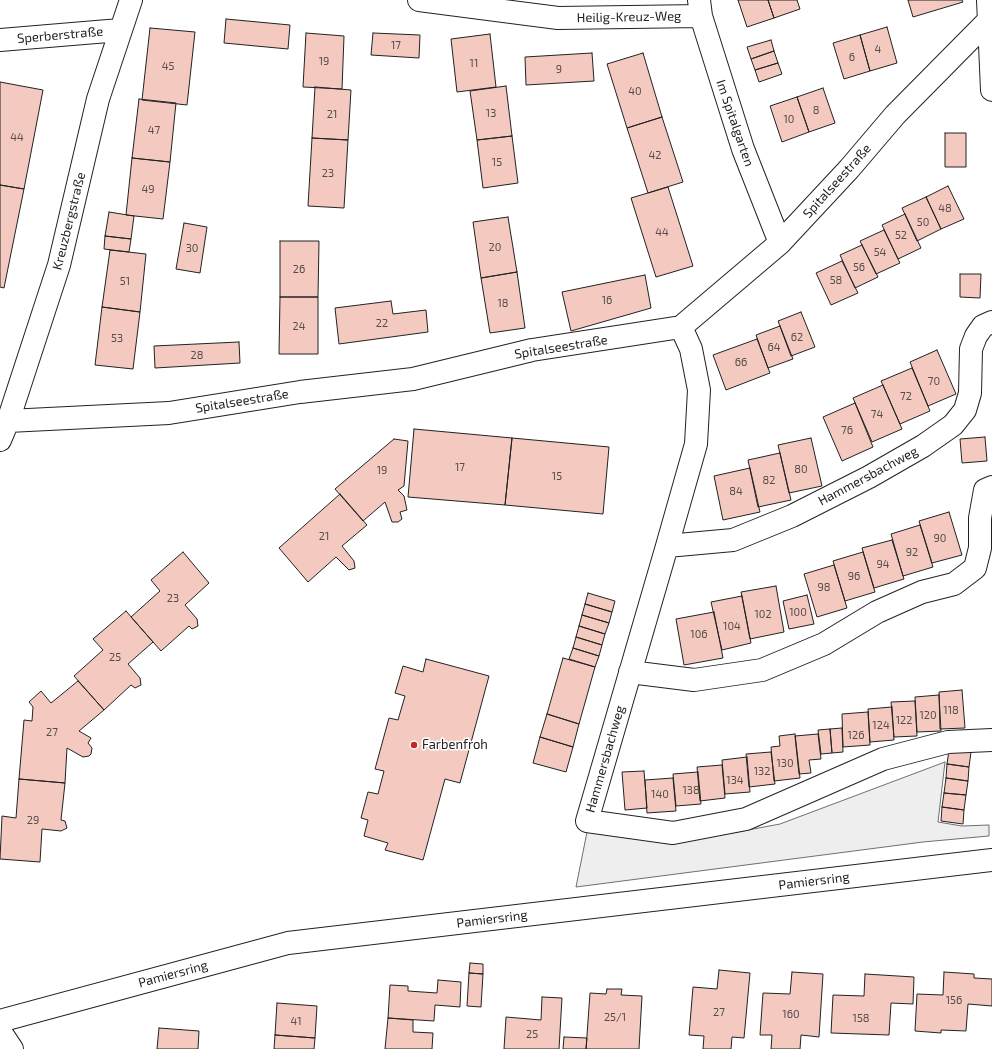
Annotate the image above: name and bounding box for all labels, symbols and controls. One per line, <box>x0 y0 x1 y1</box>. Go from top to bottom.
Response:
street label: Heilig-Kreuz-Weg <box>577 8 681 26</box>
street label: Sperberstraße <box>16 23 104 47</box>
house number: 17 <box>391 38 401 52</box>
house number: 4 <box>875 42 881 56</box>
house number: 6 <box>849 50 855 64</box>
house number: 19 <box>319 54 329 68</box>
house number: 11 <box>470 56 478 70</box>
house number: 45 <box>162 59 174 73</box>
house number: 9 <box>556 62 562 76</box>
street label: Im Spitalgarten <box>713 78 757 168</box>
house number: 40 <box>628 84 642 98</box>
house number: 8 <box>813 103 819 117</box>
house number: 13 <box>486 106 496 120</box>
house number: 21 <box>327 107 337 121</box>
house number: 10 <box>783 112 795 126</box>
house number: 47 <box>148 123 160 137</box>
house number: 44 <box>10 130 24 144</box>
street label: Spitalseestraße <box>800 141 874 221</box>
house number: 42 <box>649 148 661 162</box>
house number: 15 <box>492 155 502 169</box>
house number: 23 <box>322 166 334 180</box>
street label: Kreuzbergstraße <box>49 170 89 272</box>
house number: 49 <box>141 182 155 196</box>
house number: 48 <box>938 201 952 215</box>
house number: 50 <box>917 215 929 229</box>
house number: 44 <box>655 225 669 239</box>
house number: 52 <box>895 228 907 242</box>
house number: 20 <box>489 240 501 254</box>
house number: 30 <box>186 241 198 255</box>
house number: 54 <box>874 245 886 259</box>
house number: 56 <box>853 260 865 274</box>
house number: 26 <box>293 262 305 276</box>
house number: 58 <box>830 273 842 287</box>
house number: 51 <box>120 274 130 288</box>
house number: 16 <box>602 293 612 307</box>
house number: 18 <box>497 296 509 310</box>
house number: 22 <box>376 316 388 330</box>
house number: 24 <box>293 319 305 333</box>
house number: 62 <box>791 330 803 344</box>
house number: 53 <box>111 331 123 345</box>
street label: Spitalseestraße <box>513 332 609 362</box>
house number: 64 <box>767 340 781 354</box>
house number: 28 <box>191 348 203 362</box>
house number: 66 <box>735 355 747 369</box>
house number: 70 <box>928 374 940 388</box>
street label: Spitalseestraße <box>194 386 290 416</box>
house number: 72 <box>900 389 912 403</box>
house number: 74 <box>871 407 883 421</box>
house number: 76 <box>841 423 853 437</box>
street label: Hammersbachweg <box>815 443 921 509</box>
house number: 17 <box>455 460 465 474</box>
house number: 80 <box>794 462 808 476</box>
house number: 19 <box>377 463 387 477</box>
house number: 15 <box>552 469 562 483</box>
house number: 82 <box>763 473 775 487</box>
house number: 84 <box>729 484 743 498</box>
house number: 21 <box>319 529 329 543</box>
house number: 90 <box>934 531 946 545</box>
house number: 92 <box>906 545 918 559</box>
house number: 94 <box>876 557 890 571</box>
house number: 96 <box>848 569 860 583</box>
house number: 98 <box>818 580 830 594</box>
house number: 23 <box>167 591 179 605</box>
house number: 100 <box>789 605 807 619</box>
house number: 102 <box>754 607 772 621</box>
house number: 104 <box>723 619 741 633</box>
house number: 106 <box>690 627 708 641</box>
house number: 25 <box>109 650 121 664</box>
house number: 118 <box>943 703 959 717</box>
street label: Hammersbachweg <box>582 704 628 814</box>
house number: 120 <box>919 708 937 722</box>
house number: 122 <box>896 713 912 727</box>
house number: 124 <box>872 718 890 732</box>
house number: 27 <box>46 725 58 739</box>
house number: 126 <box>848 728 864 742</box>
place label: Farbenfroh <box>422 737 488 753</box>
marker: Farbenfroh <box>409 740 419 750</box>
house number: 130 <box>776 756 794 770</box>
house number: 132 <box>754 764 770 778</box>
house number: 134 <box>726 773 744 787</box>
house number: 138 <box>682 783 700 797</box>
house number: 140 <box>651 787 669 801</box>
house number: 29 <box>27 813 39 827</box>
street label: Pamiersring <box>778 869 850 893</box>
street label: Pamiersring <box>456 907 528 931</box>
street label: Pamiersring <box>136 957 210 991</box>
house number: 156 <box>946 993 962 1007</box>
house number: 27 <box>713 1005 725 1019</box>
house number: 160 <box>782 1007 800 1021</box>
house number: 25/1 <box>604 1010 626 1024</box>
house number: 158 <box>853 1011 869 1025</box>
house number: 41 <box>290 1014 302 1028</box>
house number: 25 <box>526 1027 538 1041</box>

